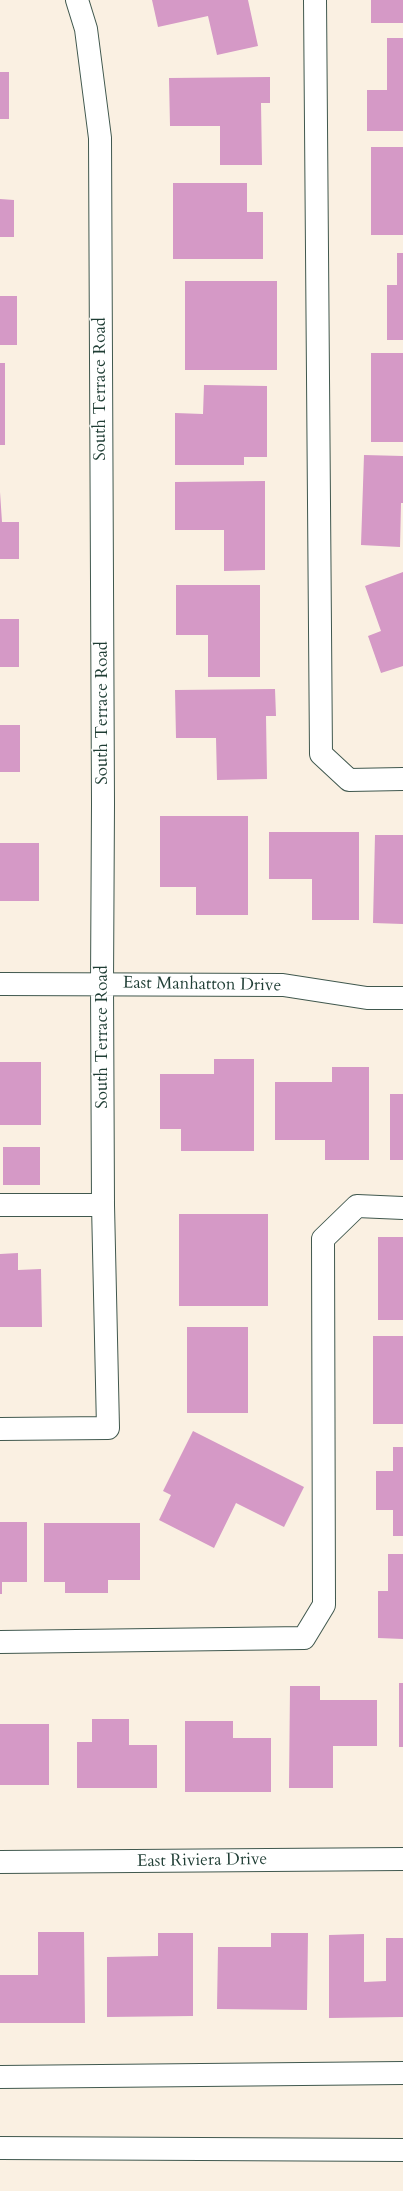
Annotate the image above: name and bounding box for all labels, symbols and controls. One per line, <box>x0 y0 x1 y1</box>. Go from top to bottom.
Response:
street label: South Terrace Road <box>91 317 111 461</box>
street label: South Terrace Road <box>93 641 113 785</box>
street label: South Terrace Road <box>93 965 113 1109</box>
street label: East Manhatton Drive <box>123 973 281 997</box>
street label: East Riviera Drive <box>137 1850 267 1872</box>

